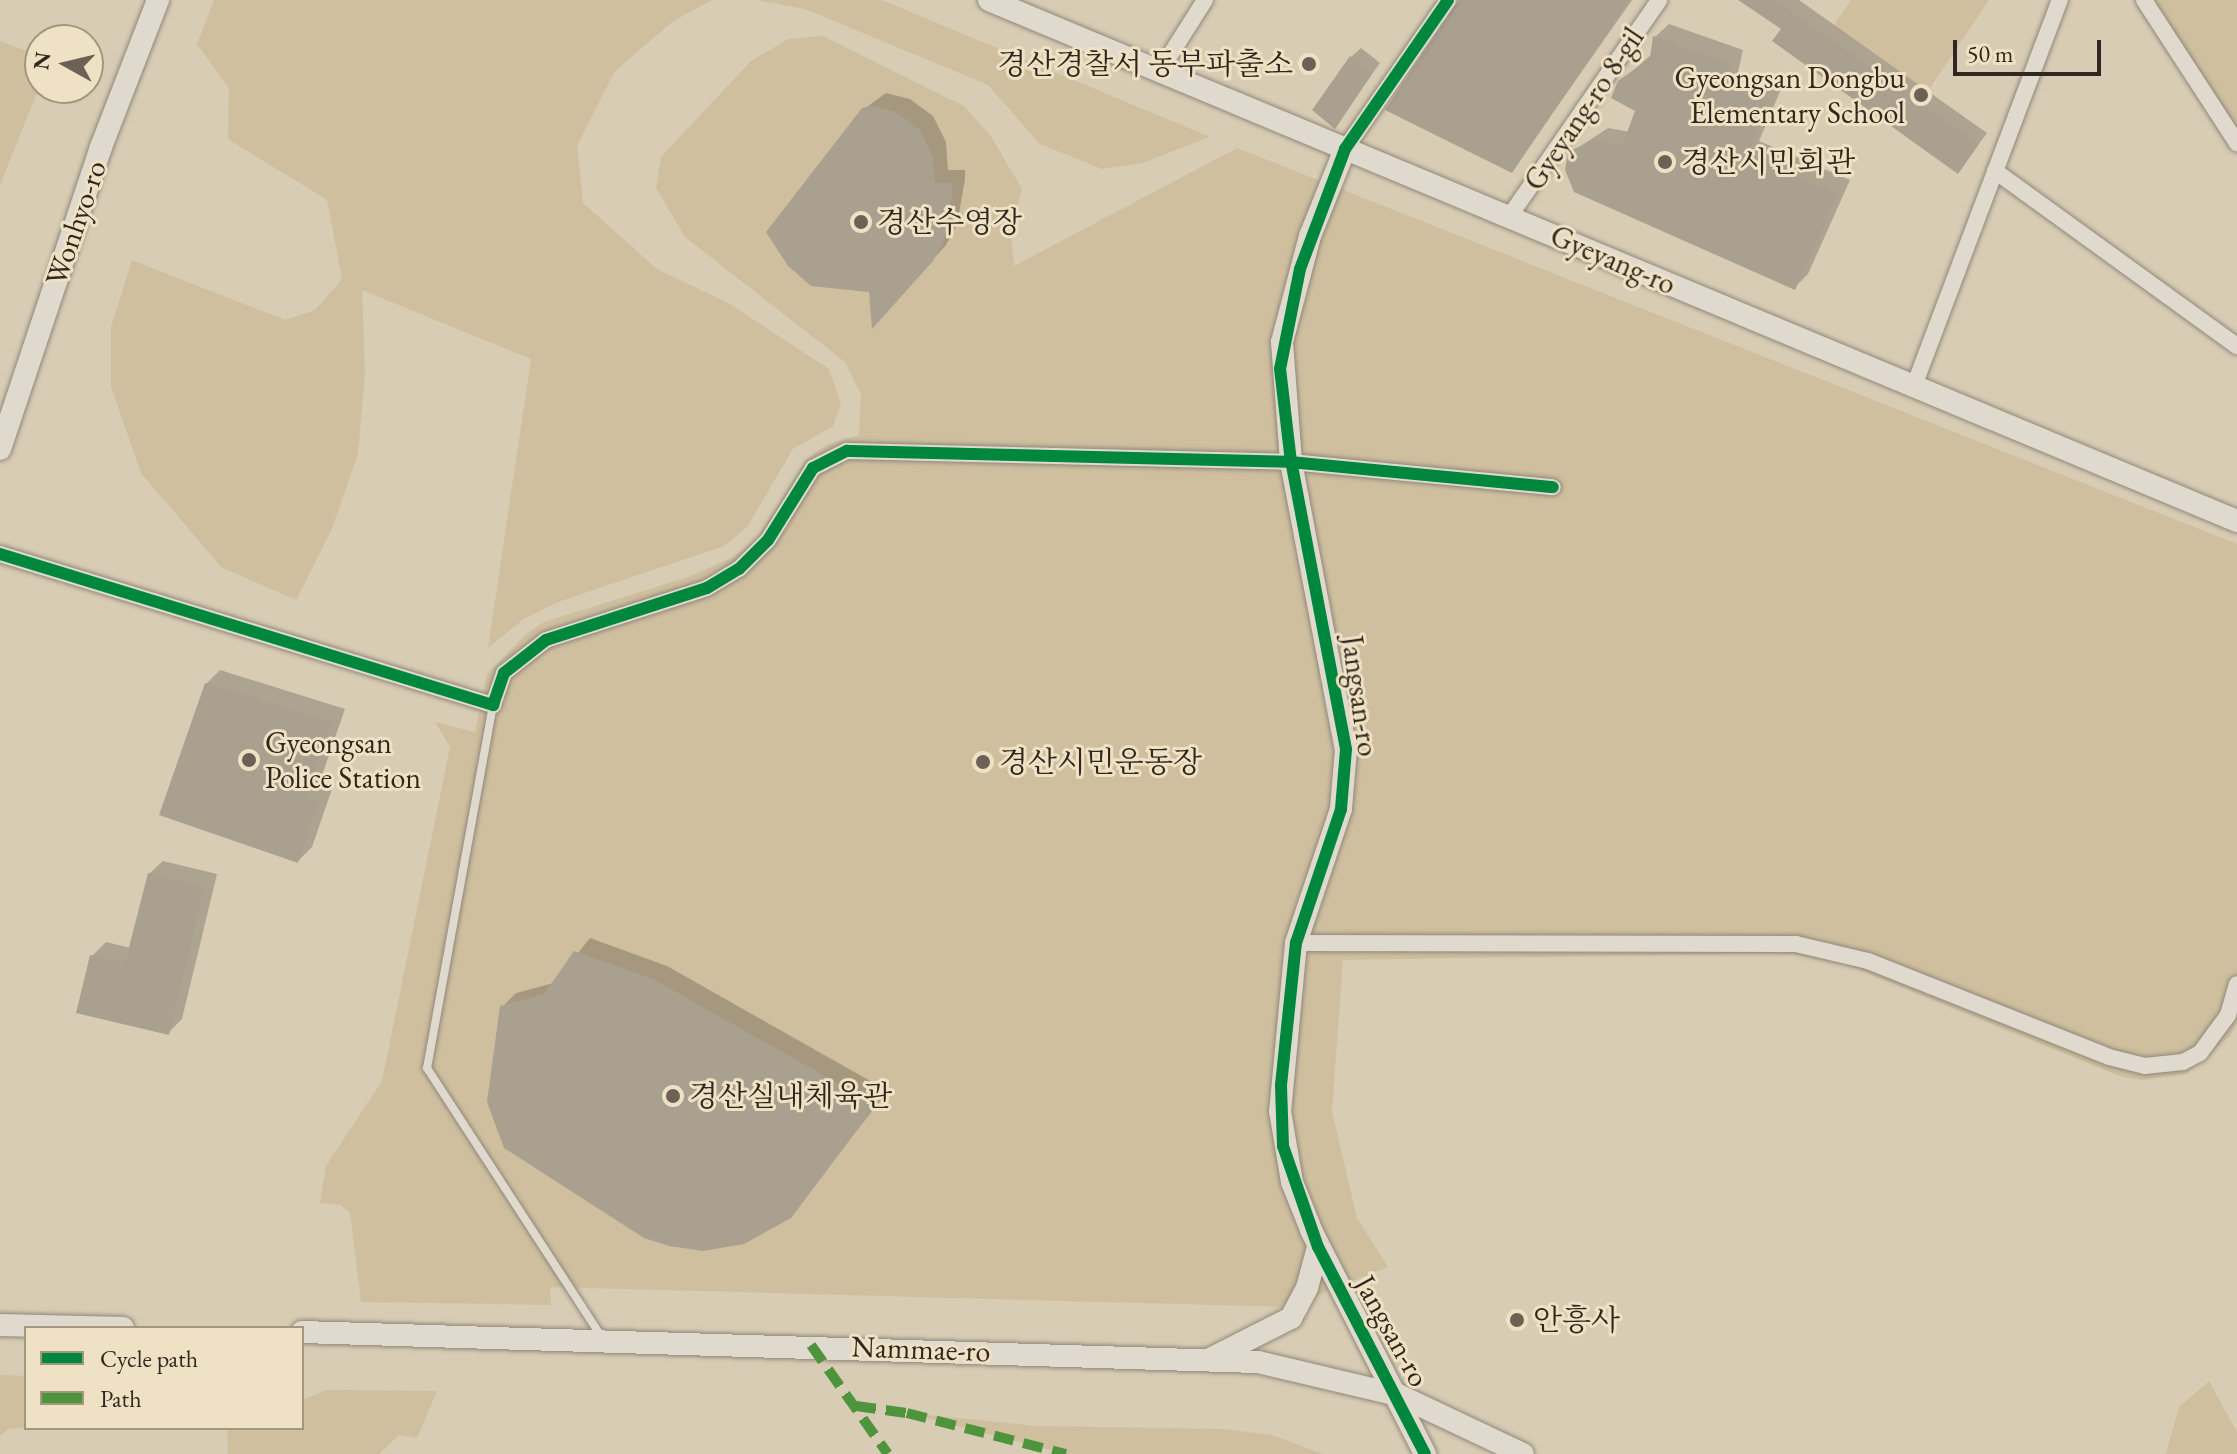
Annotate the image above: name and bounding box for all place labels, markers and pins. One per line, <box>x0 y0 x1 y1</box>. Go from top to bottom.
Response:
place label: 경산경찰서 동부파출소 <box>997 46 1293 82</box>
marker: 경산경찰서 동부파출소 <box>1300 55 1318 73</box>
place label: Gyeongsan Dongbu Elementary School <box>1674 60 1905 130</box>
marker: Gyeongsan Dongbu Elementary School <box>1912 86 1930 104</box>
place label: 경산시민회관 <box>1681 144 1855 180</box>
marker: 경산시민회관 <box>1656 153 1674 171</box>
place label: 경산수영장 <box>877 204 1022 240</box>
marker: 경산수영장 <box>852 213 870 231</box>
place label: Gyeongsan Police Station <box>265 725 421 796</box>
place label: 경산시민운동장 <box>999 744 1202 780</box>
marker: Gyeongsan Police Station <box>240 751 258 769</box>
marker: 경산시민운동장 <box>974 753 992 771</box>
place label: 경산실내체육관 <box>689 1078 892 1114</box>
marker: 경산실내체육관 <box>664 1087 682 1105</box>
place label: 안흥사 <box>1533 1302 1620 1338</box>
marker: 안흥사 <box>1508 1311 1526 1329</box>

